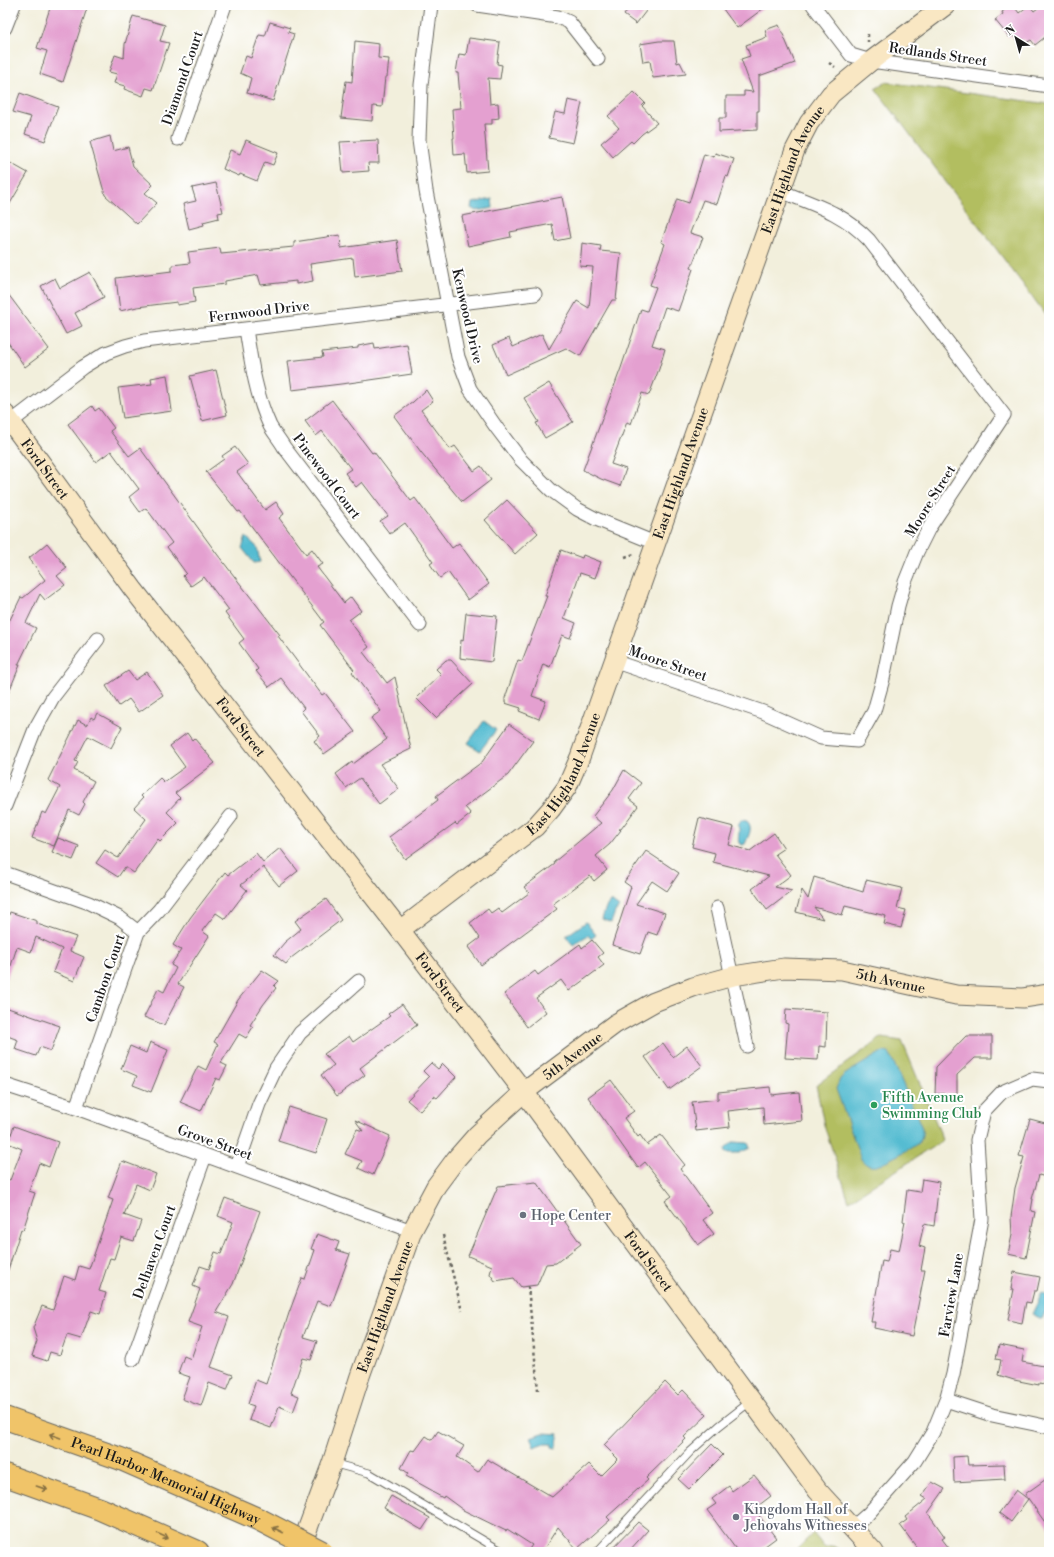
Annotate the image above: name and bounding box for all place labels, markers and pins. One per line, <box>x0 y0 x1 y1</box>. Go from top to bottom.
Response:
place label: Fifth Avenue Swimming Club <box>882 1089 981 1123</box>
marker: Fifth Avenue Swimming Club <box>869 1100 879 1110</box>
place label: Hope Center <box>531 1207 611 1225</box>
marker: Hope Center <box>518 1210 528 1220</box>
place label: Kingdom Hall of Jehovahs Witnesses <box>743 1501 867 1535</box>
marker: Kingdom Hall of Jehovahs Witnesses <box>731 1512 741 1522</box>

